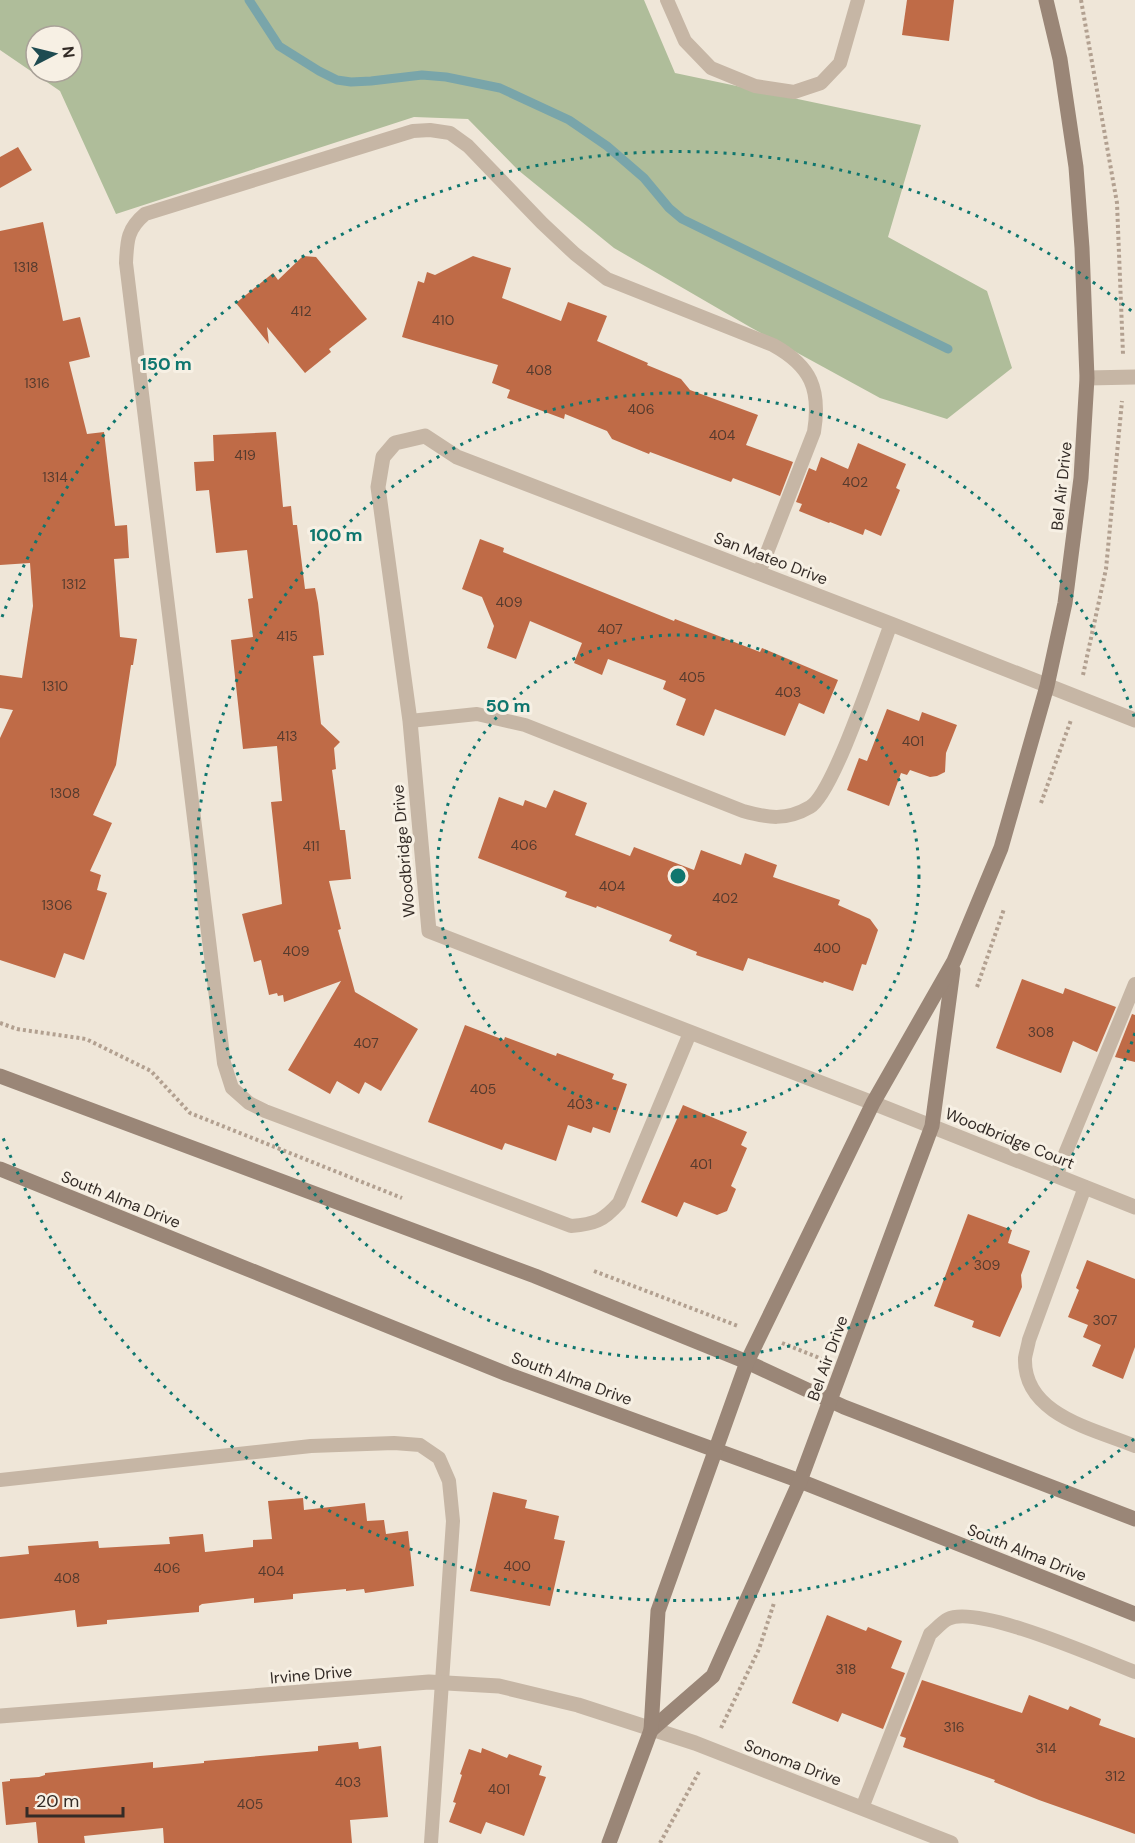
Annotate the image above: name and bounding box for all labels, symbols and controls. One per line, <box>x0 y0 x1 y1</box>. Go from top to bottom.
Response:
north arrow <box>24 24 84 84</box>
text: N <box>57 45 80 59</box>
house number: 1318 <box>13 258 39 276</box>
house number: 412 <box>291 302 311 320</box>
house number: 410 <box>432 311 454 329</box>
text: 150 m <box>140 352 192 376</box>
house number: 408 <box>526 361 552 379</box>
house number: 1316 <box>24 374 50 392</box>
house number: 406 <box>628 400 654 418</box>
house number: 404 <box>709 426 736 444</box>
street label: Bel Air Drive <box>1046 441 1077 531</box>
house number: 419 <box>234 446 256 464</box>
house number: 1314 <box>42 468 68 486</box>
house number: 402 <box>842 473 868 491</box>
text: 100 m <box>309 523 363 547</box>
street label: San Mateo Drive <box>711 527 831 590</box>
house number: 1312 <box>62 575 86 593</box>
house number: 409 <box>496 593 523 611</box>
house number: 407 <box>597 620 623 638</box>
house number: 415 <box>276 627 298 645</box>
house number: 405 <box>679 668 705 686</box>
house number: 1310 <box>42 677 68 695</box>
house number: 403 <box>775 683 801 701</box>
text: 50 m <box>485 694 531 718</box>
house number: 413 <box>276 727 298 745</box>
house number: 401 <box>902 732 924 750</box>
house number: 1308 <box>50 784 80 802</box>
street label: Woodbridge Drive <box>387 784 420 918</box>
house number: 406 <box>511 836 537 854</box>
house number: 411 <box>302 837 320 855</box>
centre of rings <box>668 866 688 886</box>
house number: 404 <box>599 877 626 895</box>
house number: 402 <box>712 889 738 907</box>
house number: 1306 <box>41 896 73 914</box>
house number: 400 <box>813 939 841 957</box>
house number: 409 <box>283 942 310 960</box>
house number: 308 <box>1028 1023 1054 1041</box>
house number: 407 <box>353 1034 379 1052</box>
house number: 405 <box>470 1080 496 1098</box>
house number: 403 <box>567 1095 593 1113</box>
street label: Woodbridge Court <box>942 1103 1078 1174</box>
house number: 401 <box>690 1155 712 1173</box>
street label: South Alma Drive <box>58 1166 184 1233</box>
house number: 309 <box>974 1256 1001 1274</box>
house number: 307 <box>1092 1311 1118 1329</box>
street label: Bel Air Drive <box>802 1313 853 1404</box>
street label: South Alma Drive <box>509 1347 635 1410</box>
street label: South Alma Drive <box>964 1519 1090 1586</box>
house number: 400 <box>503 1557 531 1575</box>
house number: 406 <box>154 1559 180 1577</box>
house number: 404 <box>258 1562 285 1580</box>
house number: 408 <box>54 1569 80 1587</box>
street label: Irvine Drive <box>269 1660 353 1689</box>
house number: 318 <box>836 1660 856 1678</box>
house number: 316 <box>943 1718 965 1736</box>
street label: Sonoma Drive <box>741 1734 844 1791</box>
house number: 314 <box>1036 1739 1057 1757</box>
house number: 312 <box>1105 1767 1125 1785</box>
house number: 403 <box>335 1773 361 1791</box>
scale bar <box>27 1780 123 1818</box>
house number: 401 <box>488 1780 510 1798</box>
text: 20 m <box>36 1789 79 1813</box>
house number: 405 <box>237 1795 263 1813</box>

